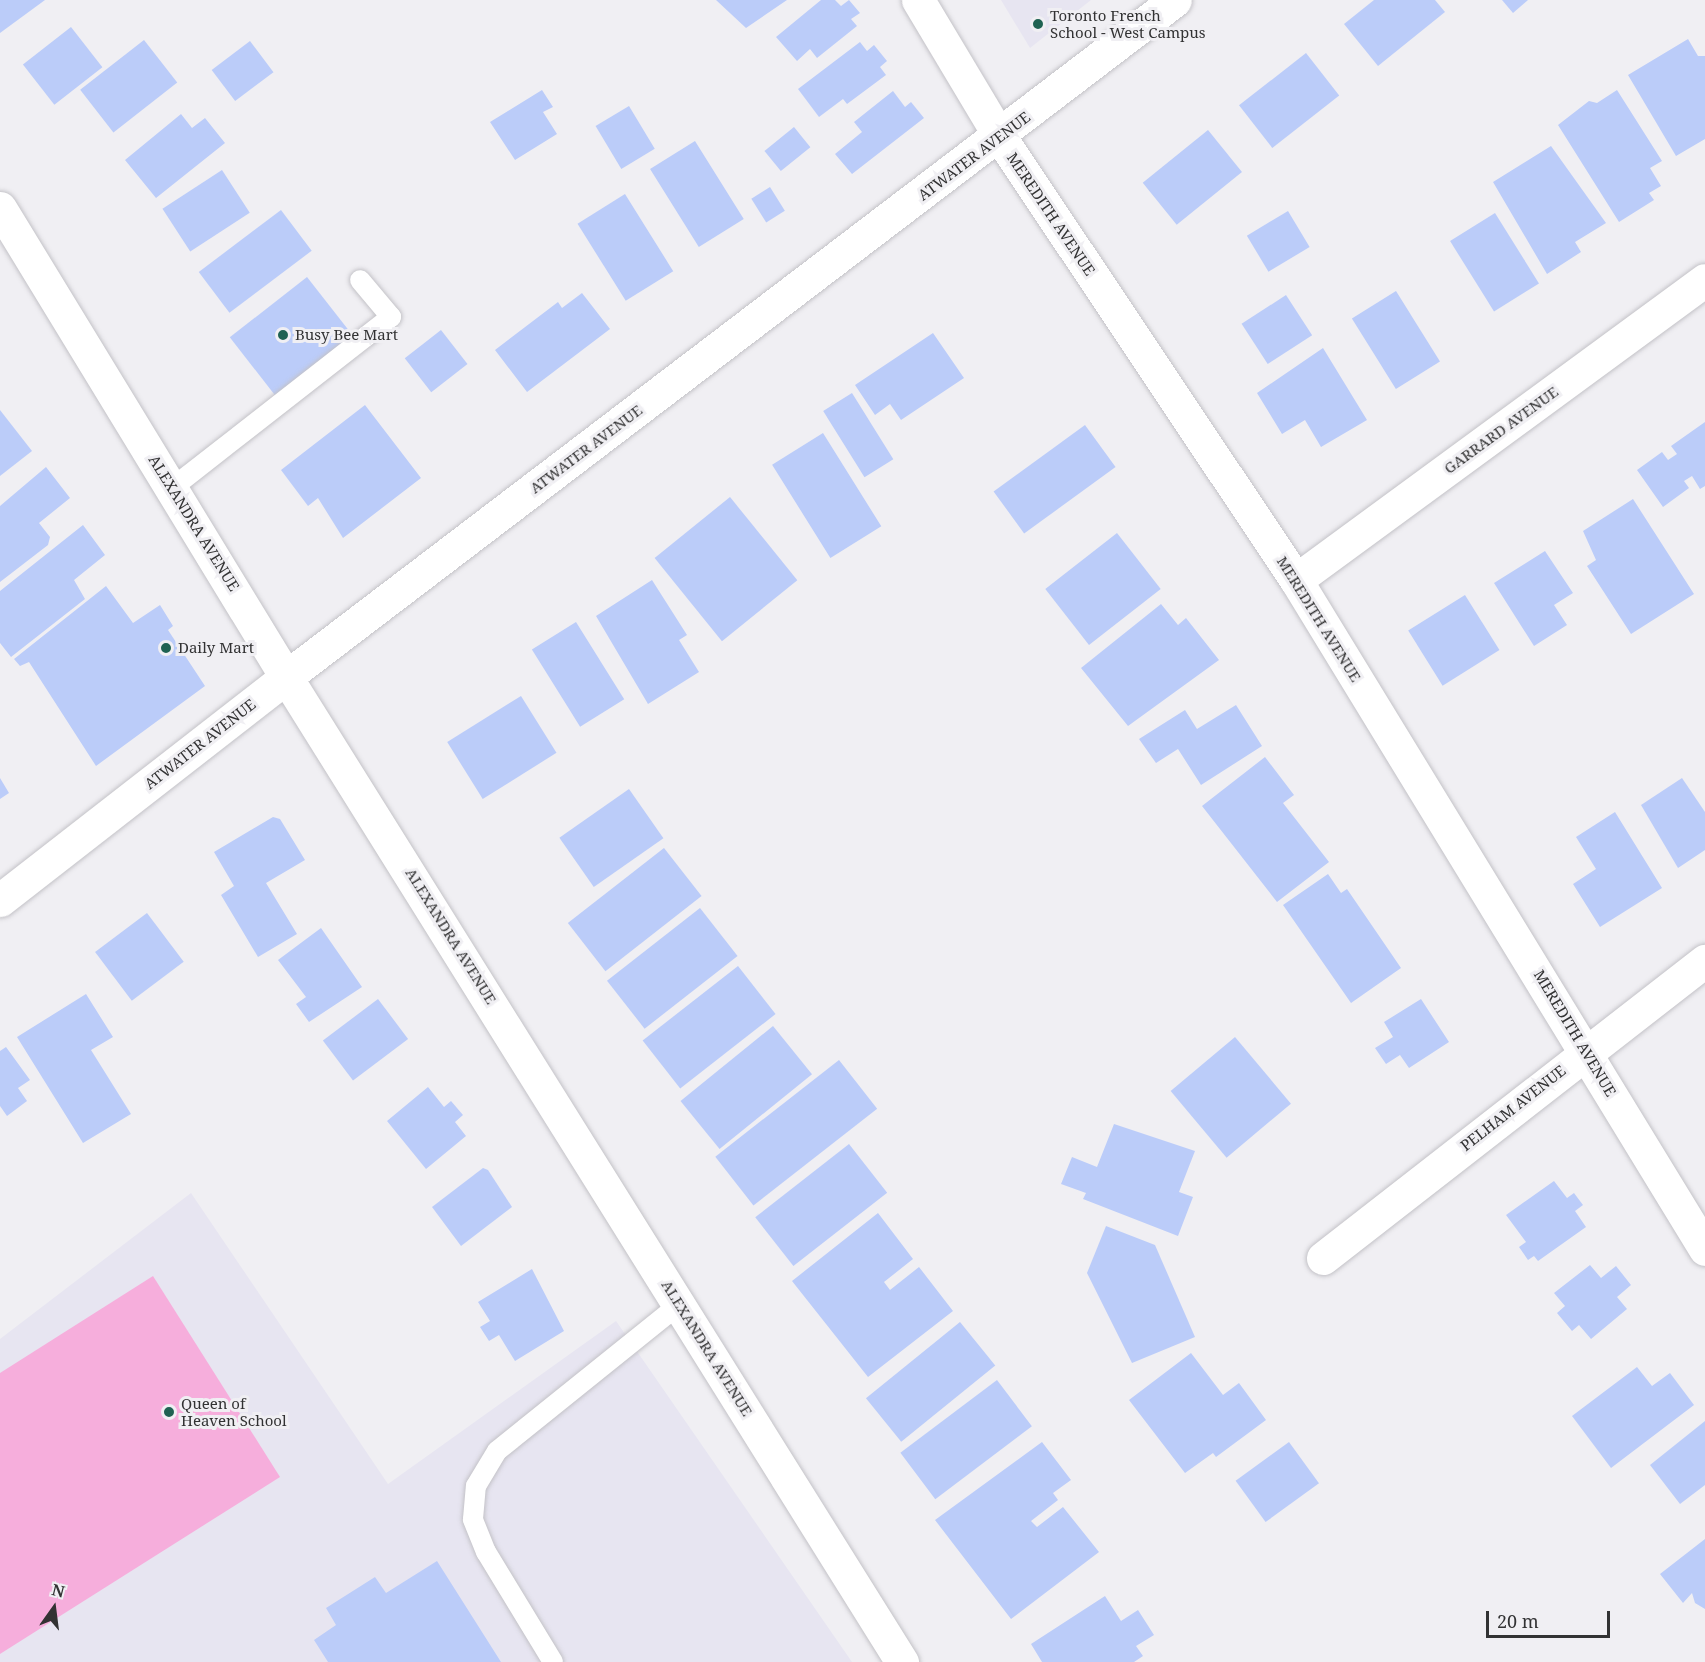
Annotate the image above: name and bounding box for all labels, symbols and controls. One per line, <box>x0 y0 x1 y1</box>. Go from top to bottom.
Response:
place label: Toronto French School - West Campus <box>1050 6 1206 41</box>
marker: Toronto French School - West Campus <box>1031 17 1045 31</box>
street label: ATWATER AVENUE <box>914 108 1034 204</box>
street label: MEREDITH AVENUE <box>1003 149 1099 279</box>
place label: Busy Bee Mart <box>295 326 398 344</box>
marker: Busy Bee Mart <box>276 328 290 342</box>
street label: GARRARD AVENUE <box>1440 383 1562 477</box>
street label: ATWATER AVENUE <box>526 401 646 497</box>
street label: ALEXANDRA AVENUE <box>145 452 243 594</box>
street label: MEREDITH AVENUE <box>1273 553 1365 685</box>
place label: Daily Mart <box>178 639 254 657</box>
marker: Daily Mart <box>159 641 173 655</box>
street label: ATWATER AVENUE <box>141 695 259 793</box>
street label: ALEXANDRA AVENUE <box>402 865 500 1007</box>
street label: MEREDITH AVENUE <box>1530 966 1620 1100</box>
street label: PELHAM AVENUE <box>1457 1061 1569 1155</box>
street label: ALEXANDRA AVENUE <box>658 1277 756 1419</box>
place label: Queen of Heaven School <box>181 1394 287 1429</box>
marker: Queen of Heaven School <box>162 1405 176 1419</box>
north arrow <box>24 1578 84 1638</box>
text: N <box>50 1578 67 1603</box>
scale bar <box>1489 1599 1614 1637</box>
text: 20 m <box>1497 1609 1539 1633</box>

